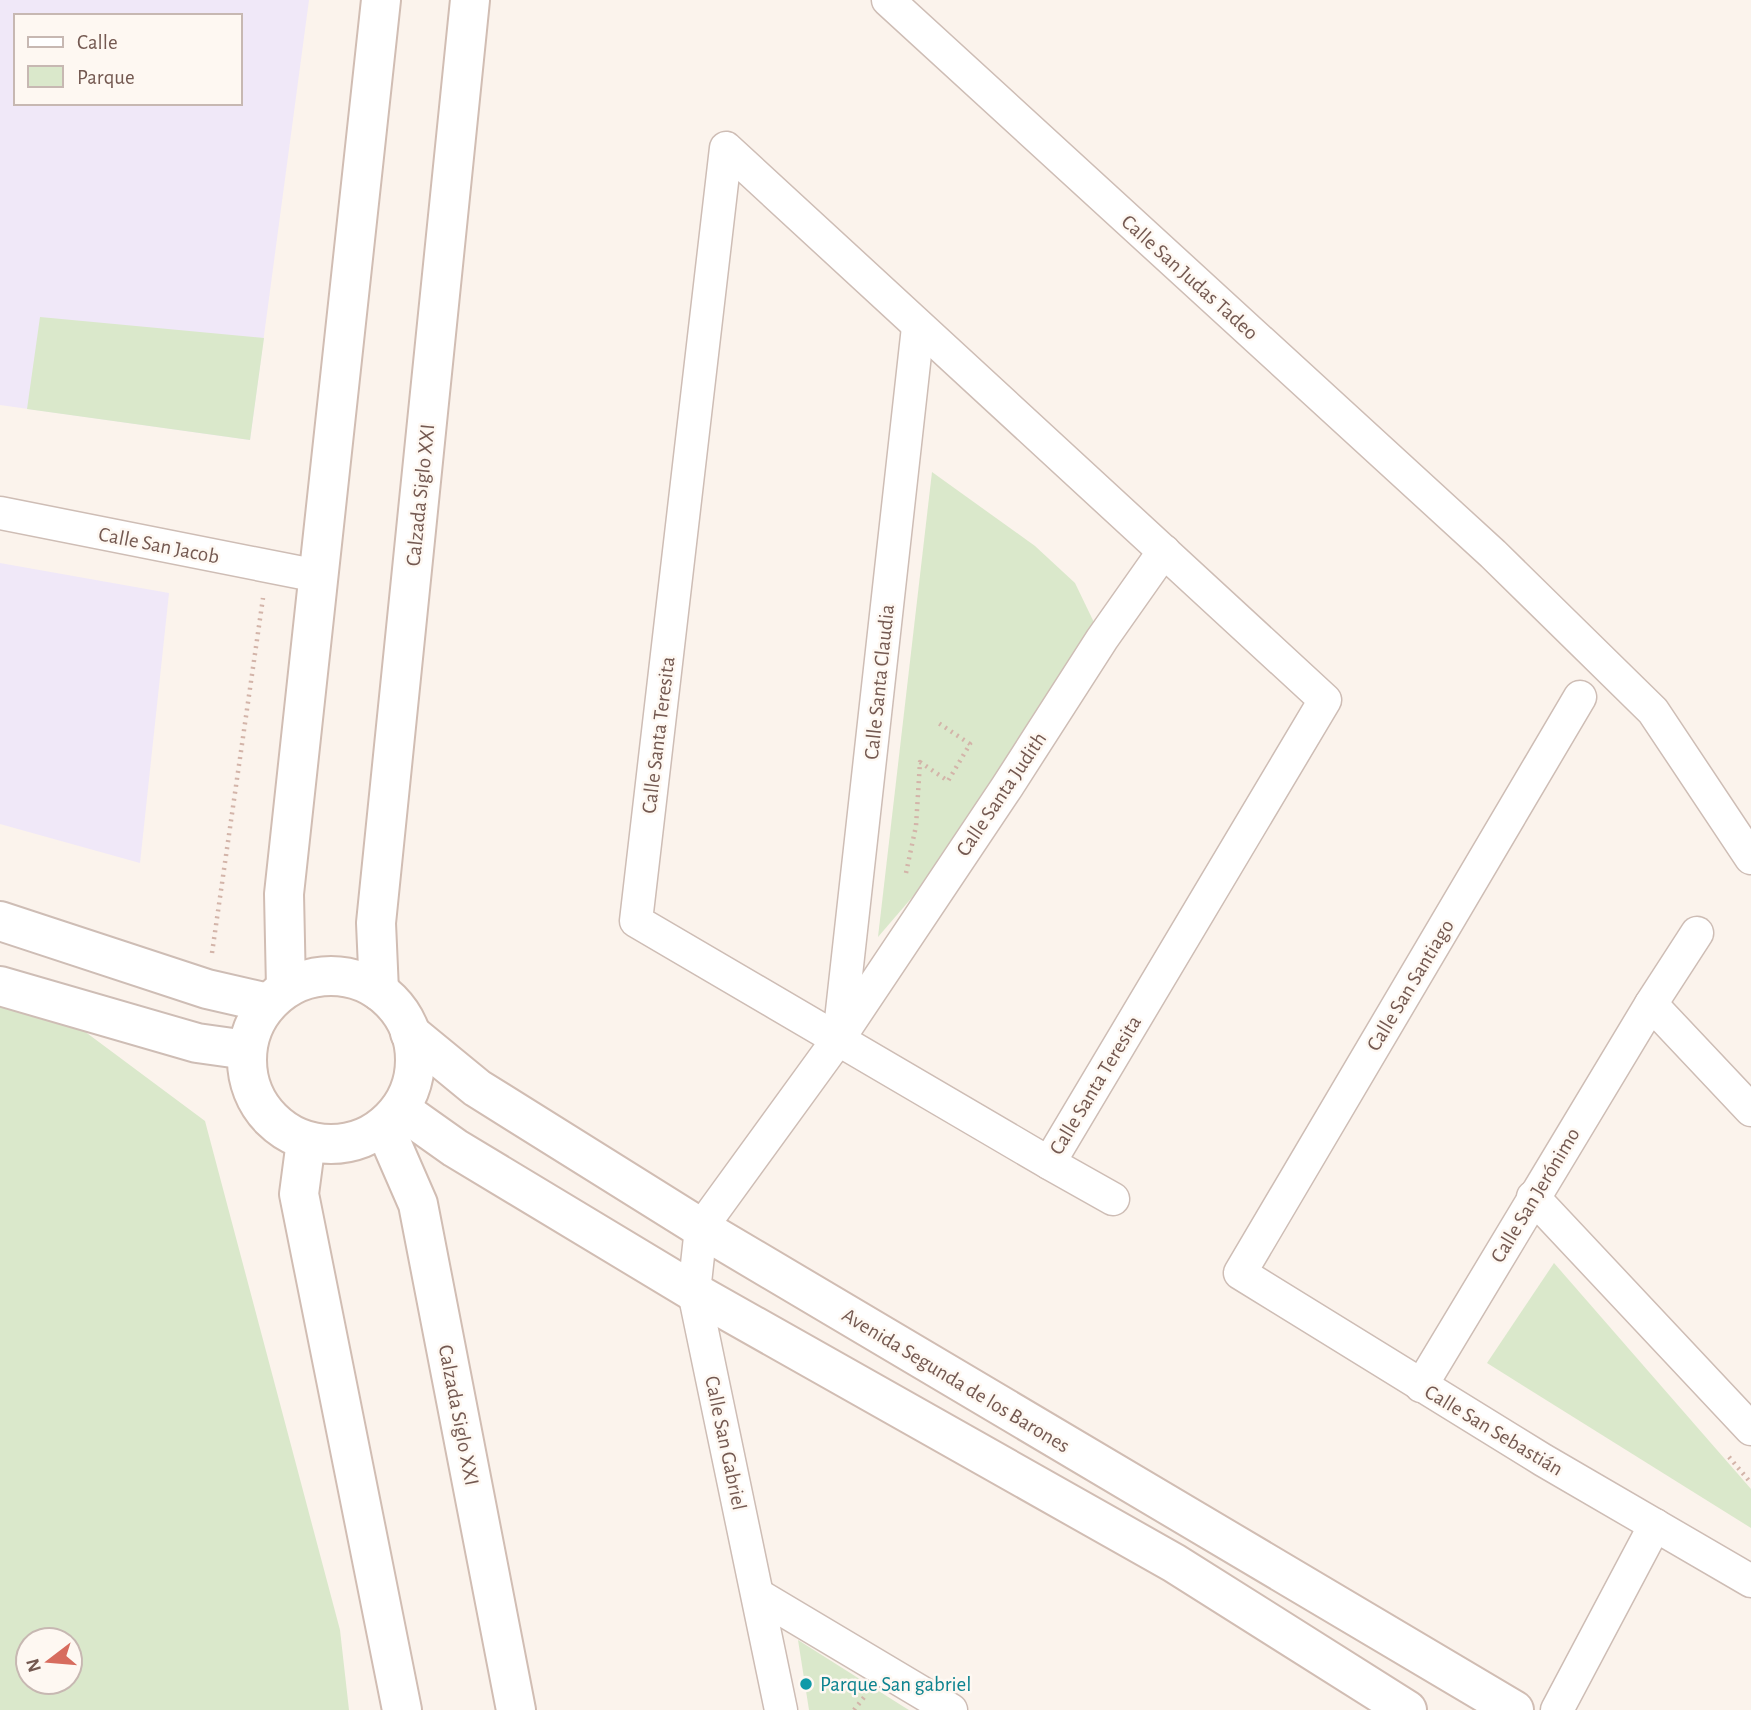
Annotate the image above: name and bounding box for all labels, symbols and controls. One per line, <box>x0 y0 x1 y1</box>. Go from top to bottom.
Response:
legend <box>14 14 242 105</box>
text: Calle <box>77 32 118 53</box>
text: Parque <box>77 67 135 88</box>
street label: Calle San Judas Tadeo <box>1117 211 1262 344</box>
street label: Calzada Siglo XXI <box>403 423 438 567</box>
street label: Calle San Jacob <box>97 524 221 567</box>
street label: Calle Santa Claudia <box>861 603 898 761</box>
street label: Calle Santa Teresita <box>638 655 679 815</box>
street label: Calle Santa Judith <box>952 729 1050 860</box>
street label: Calle San Santiago <box>1363 916 1458 1055</box>
street label: Calle Santa Teresita <box>1046 1012 1145 1158</box>
street label: Calle San Jerónimo <box>1487 1124 1584 1266</box>
street label: Avenida Segunda de los Barones <box>838 1304 1073 1457</box>
street label: Calzada Siglo XXI <box>435 1343 482 1487</box>
street label: Calle San Gabriel <box>701 1374 750 1512</box>
street label: Calle San Sebastián <box>1421 1381 1566 1480</box>
north arrow <box>14 1626 84 1696</box>
text: N <box>23 1656 45 1674</box>
place label: Parque San gabriel <box>820 1674 971 1695</box>
marker: Parque San gabriel <box>798 1676 814 1692</box>

